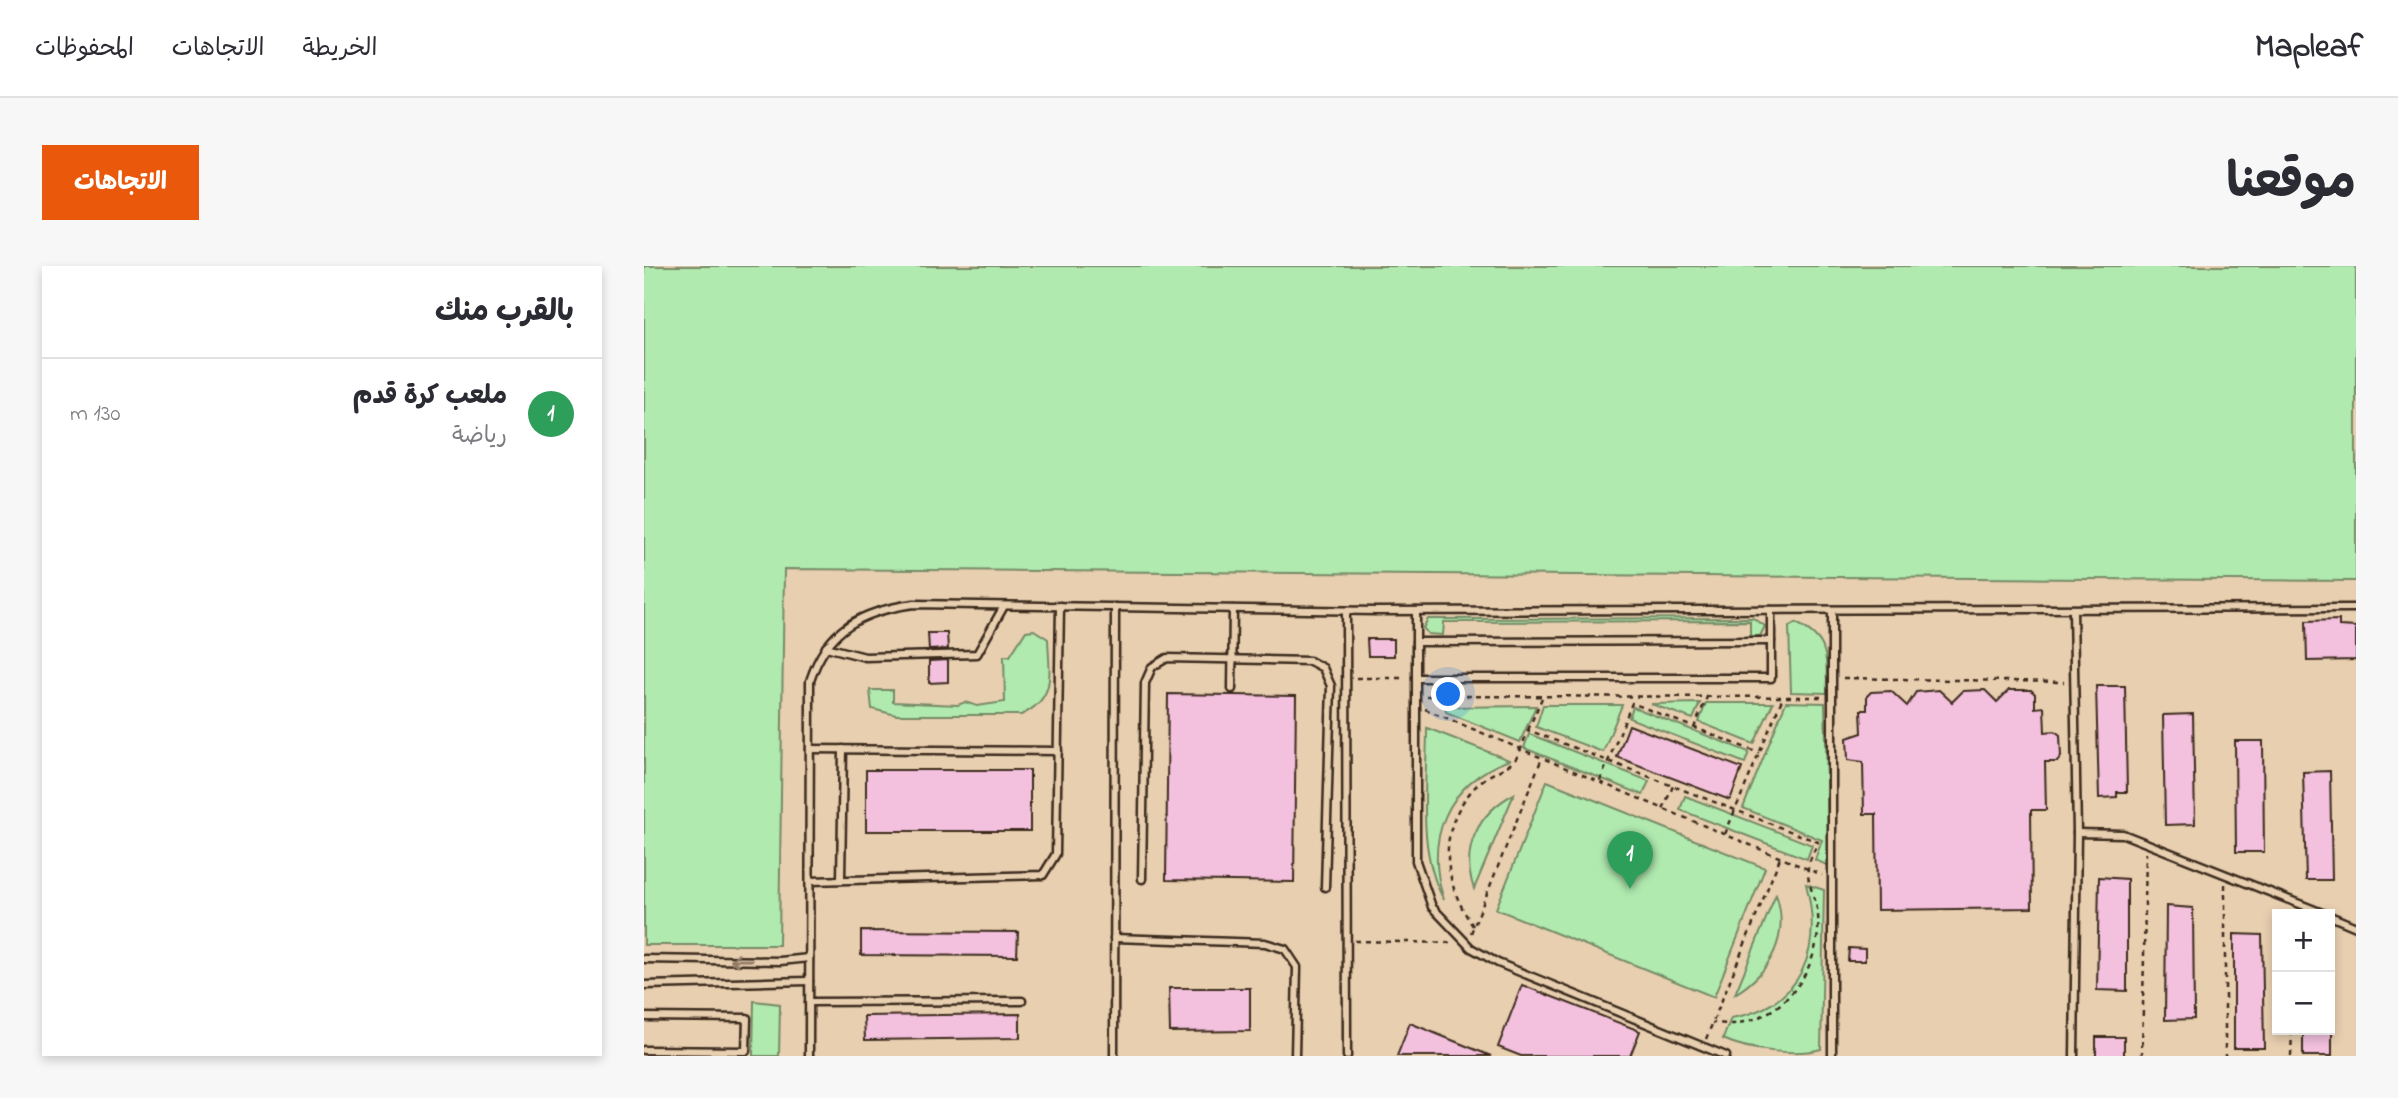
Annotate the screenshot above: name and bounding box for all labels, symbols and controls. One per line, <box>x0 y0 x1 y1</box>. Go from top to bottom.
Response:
text: Mapleaf <box>2255 24 2363 72</box>
text: المحفوظات <box>35 32 134 67</box>
text: الاتجاهات <box>172 32 265 67</box>
text: الخريطة <box>303 32 377 67</box>
button: الاتجاهات <box>42 145 199 220</box>
text: موقعنا <box>2226 148 2356 220</box>
text: بالقرب منك <box>435 291 574 335</box>
text: ملعب كرة قدم <box>353 378 507 416</box>
text: 130 m <box>70 398 120 431</box>
text: 1 <box>547 398 555 431</box>
text: رياضة <box>452 420 507 453</box>
your location <box>1431 677 1465 711</box>
pin: 1 <box>1607 831 1653 889</box>
map controls <box>2272 909 2335 1035</box>
button: + <box>2272 909 2335 972</box>
one-way arrow <box>730 953 753 967</box>
button: − <box>2272 972 2335 1035</box>

